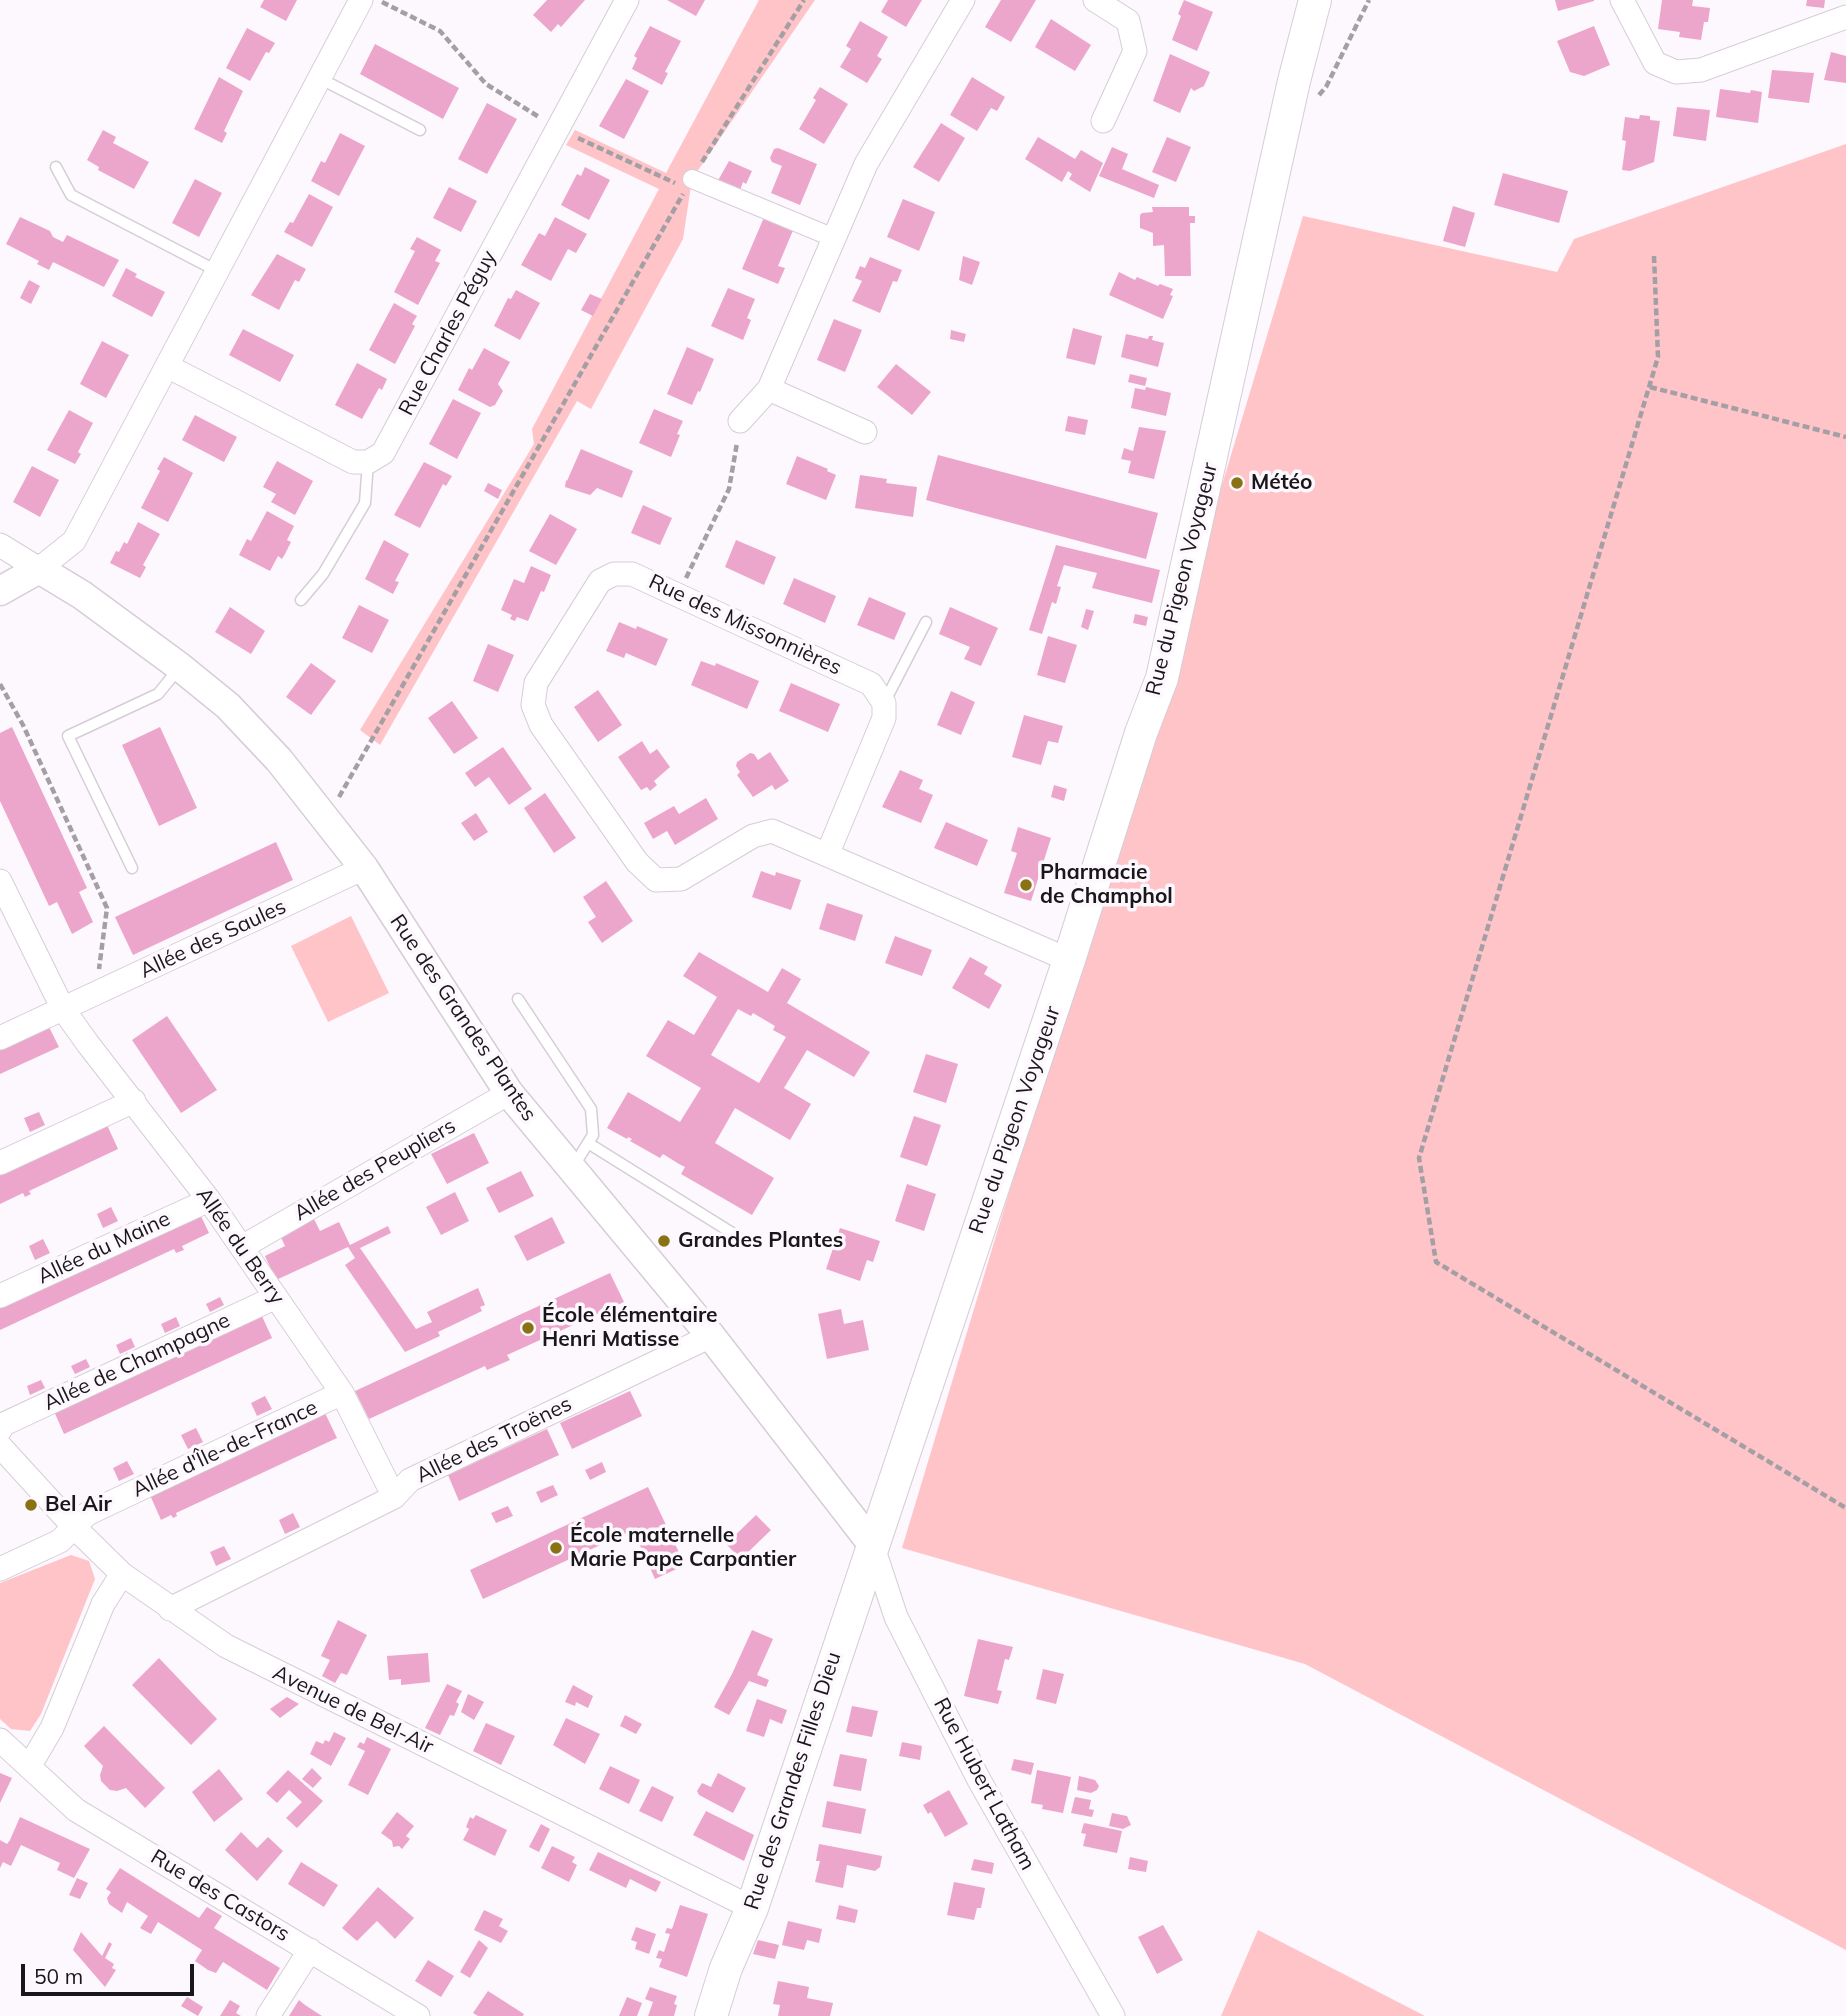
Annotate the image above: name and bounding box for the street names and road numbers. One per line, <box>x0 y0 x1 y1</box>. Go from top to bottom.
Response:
street label: Rue Charles Péguy <box>394 246 502 420</box>
street label: Rue du Pigeon Voyageur <box>1141 460 1223 698</box>
street label: Rue des Missonnières <box>645 569 845 681</box>
street label: Allée des Saules <box>136 894 290 984</box>
street label: Rue des Grandes Plantes <box>384 910 542 1126</box>
street label: Rue du Pigeon Voyageur <box>964 1003 1066 1237</box>
street label: Allée des Peupliers <box>290 1113 460 1227</box>
street label: Allée du Berry <box>190 1183 290 1309</box>
street label: Allée du Maine <box>34 1206 174 1290</box>
street label: Allée de Champagne <box>40 1308 234 1416</box>
street label: Allée des Troënes <box>412 1391 576 1489</box>
street label: Allée d'Île-de-France <box>128 1395 322 1503</box>
street label: Rue des Grandes Filles Dieu <box>739 1649 847 1913</box>
street label: Avenue de Bel-Air <box>269 1660 437 1760</box>
street label: Rue Hubert Latham <box>928 1694 1040 1874</box>
street label: Rue des Castors <box>146 1845 294 1947</box>

